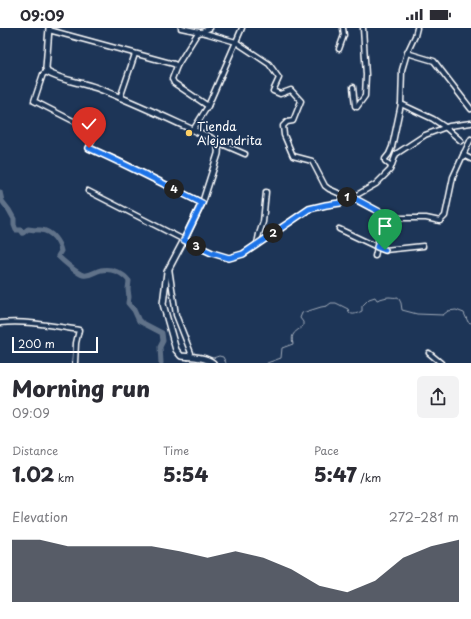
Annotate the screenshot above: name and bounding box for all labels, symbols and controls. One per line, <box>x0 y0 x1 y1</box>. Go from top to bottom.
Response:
text: 09:09 <box>20 3 65 26</box>
pin <box>72 107 106 148</box>
icon: check <box>78 113 100 135</box>
place label: Tienda Alejandrita <box>197 117 263 149</box>
marker: Tienda Alejandrita <box>184 128 194 138</box>
pin: 4 <box>164 179 184 199</box>
text: 4 <box>170 180 178 197</box>
pin: 1 <box>337 187 357 207</box>
text: 1 <box>344 188 350 205</box>
pin <box>368 209 402 250</box>
icon: arrive <box>374 215 396 237</box>
pin: 2 <box>263 223 283 243</box>
text: 2 <box>269 224 277 241</box>
pin: 3 <box>186 236 206 256</box>
text: 3 <box>192 237 200 254</box>
scale bar <box>12 335 98 354</box>
text: 200 m <box>18 335 55 352</box>
text: Morning run <box>12 371 150 404</box>
button: share <box>417 376 459 418</box>
text: 09:09 <box>12 403 50 422</box>
text: Distance <box>12 442 58 459</box>
text: Time <box>163 442 189 459</box>
text: Pace <box>314 442 339 459</box>
text: 1.02 <box>12 459 54 489</box>
text: 5:54 <box>163 459 208 489</box>
text: 5:47 <box>314 459 357 489</box>
text: km <box>54 469 74 486</box>
text: /km <box>357 469 381 486</box>
text: Elevation <box>12 507 68 526</box>
text: 272–281 m <box>389 507 459 526</box>

